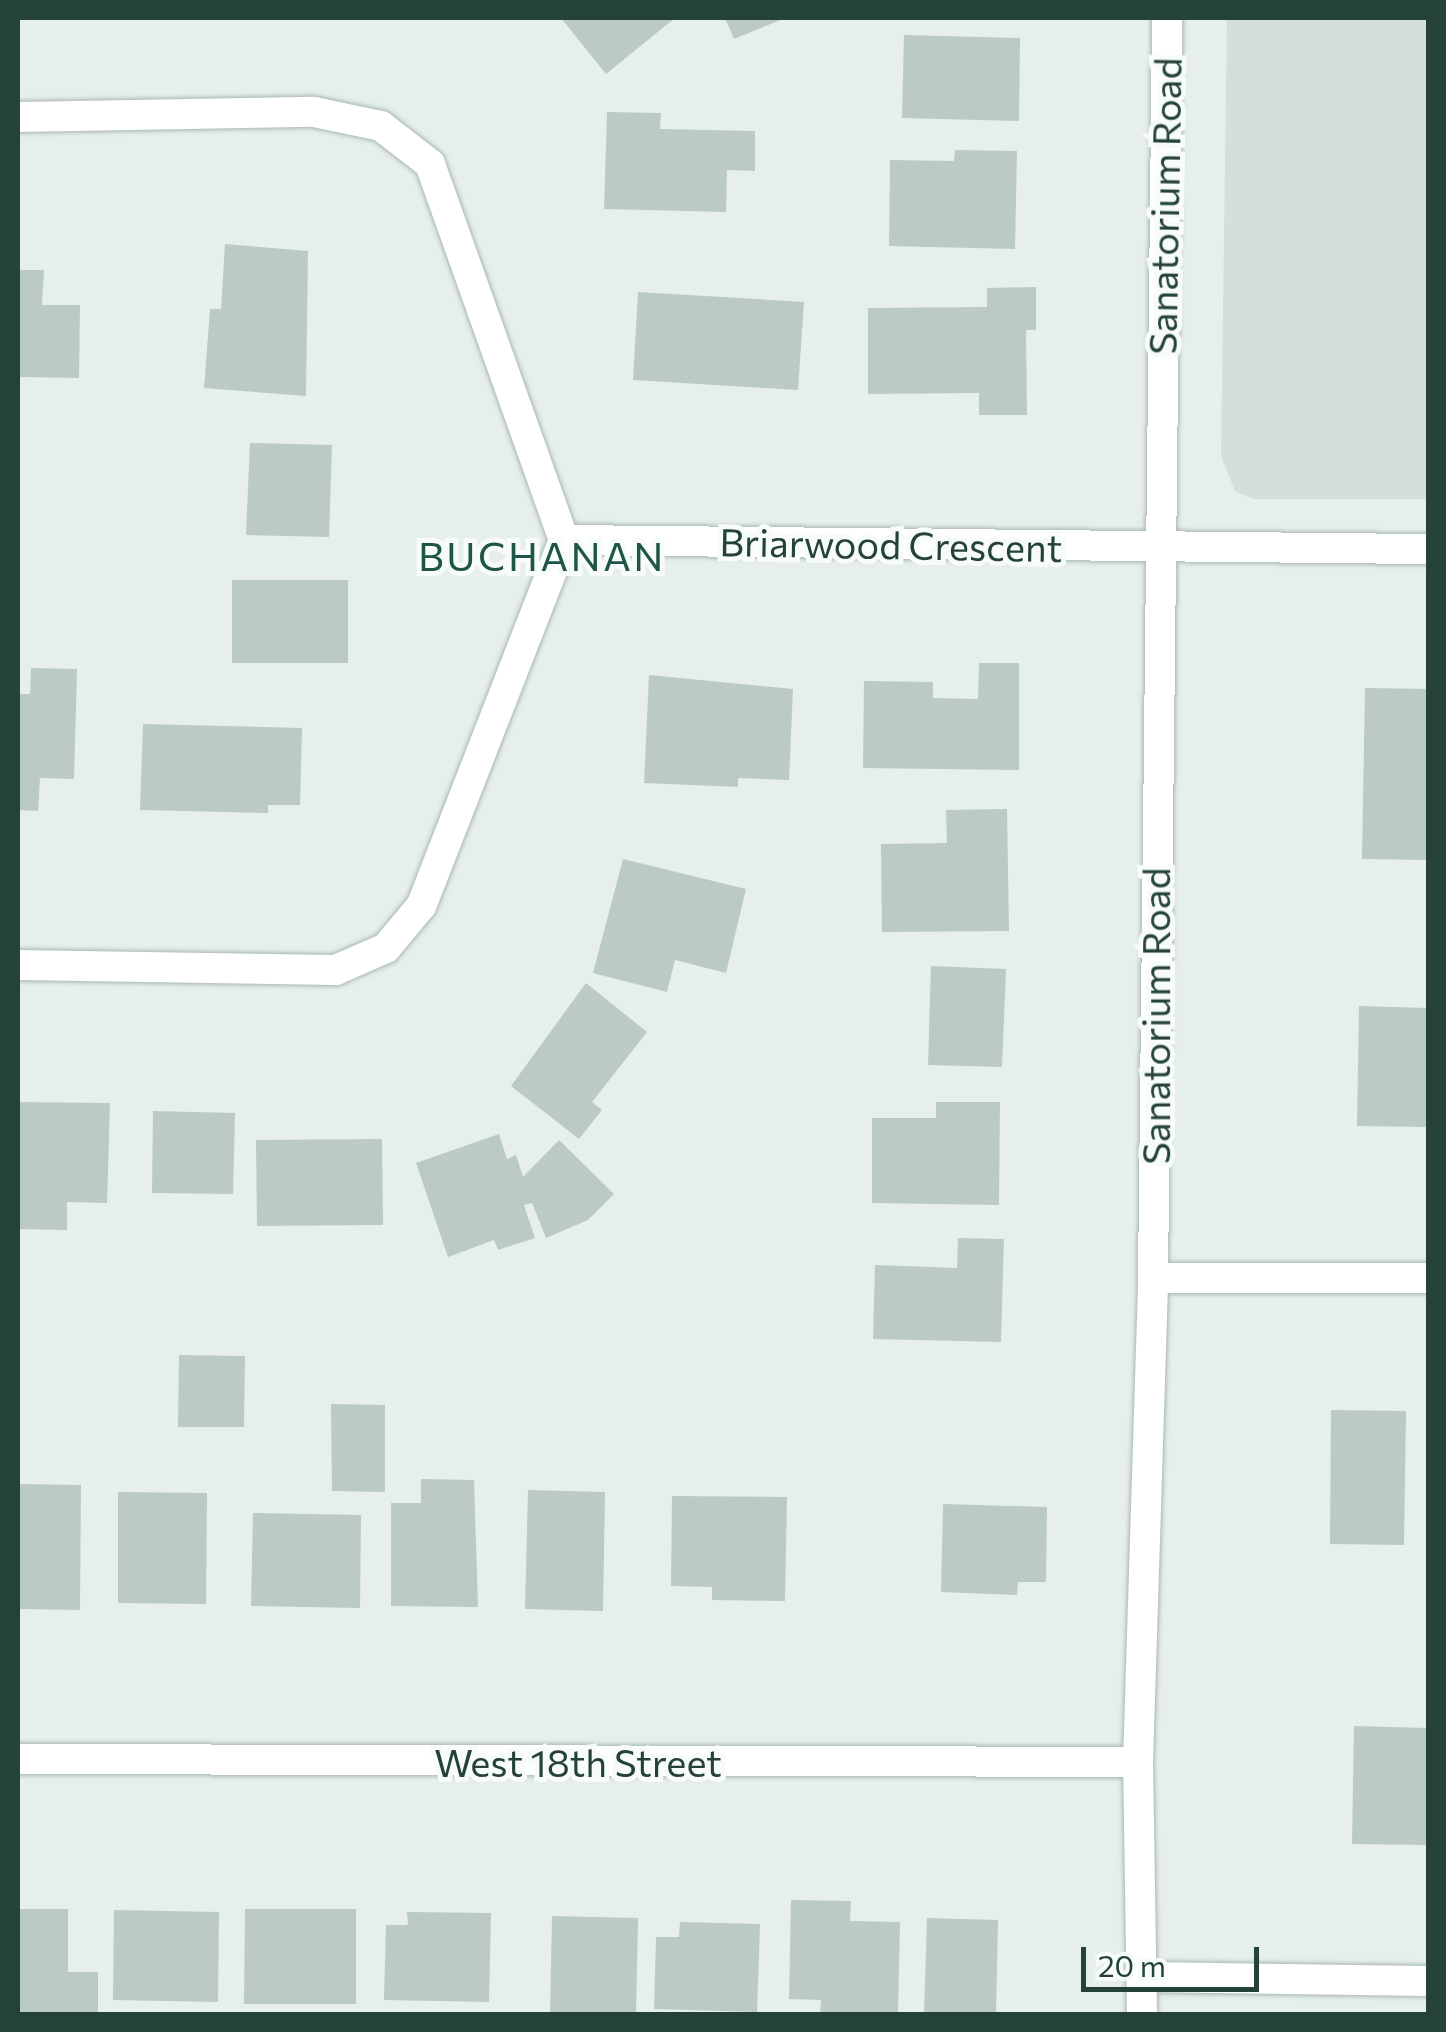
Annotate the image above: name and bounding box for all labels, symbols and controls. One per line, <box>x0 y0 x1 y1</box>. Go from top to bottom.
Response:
street label: Sanatorium Road <box>1139 57 1189 355</box>
street label: Briarwood Crescent <box>719 518 1063 570</box>
district label: BUCHANAN <box>418 531 666 579</box>
street label: Sanatorium Road <box>1132 867 1178 1165</box>
street label: West 18th Street <box>434 1739 722 1785</box>
scale bar <box>1086 1927 1264 1989</box>
text: 20 m <box>1098 1946 1166 1983</box>

